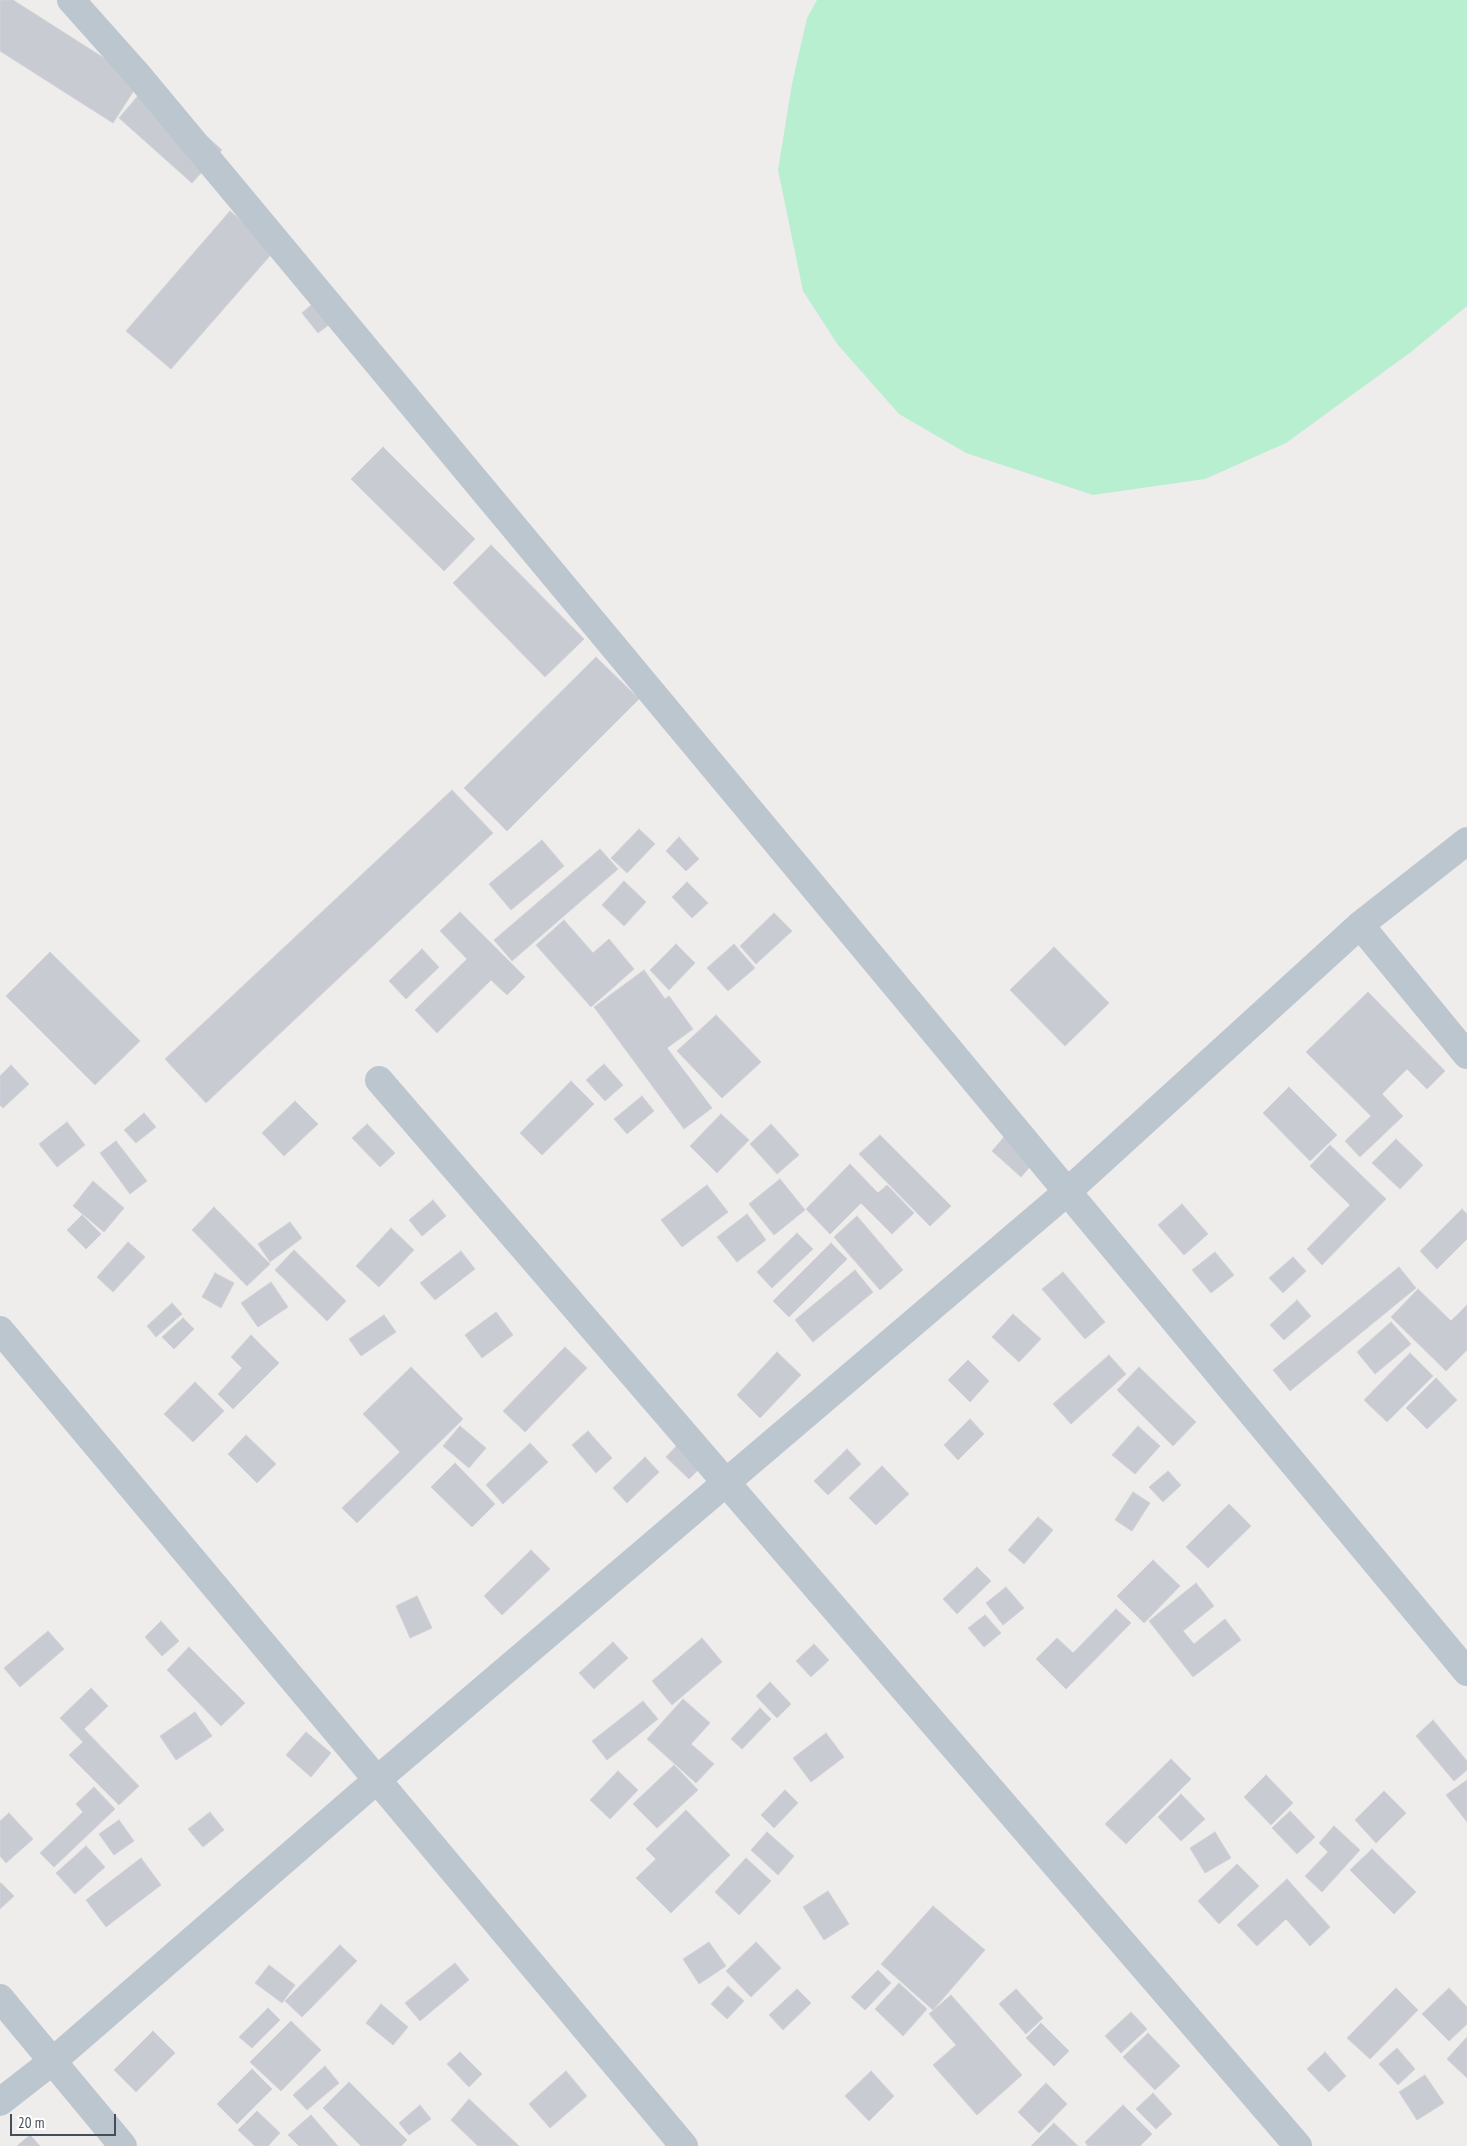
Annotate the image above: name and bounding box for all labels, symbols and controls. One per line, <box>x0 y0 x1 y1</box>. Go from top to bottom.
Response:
scale bar <box>12 2104 119 2136</box>
text: 20 m <box>18 2113 44 2132</box>

